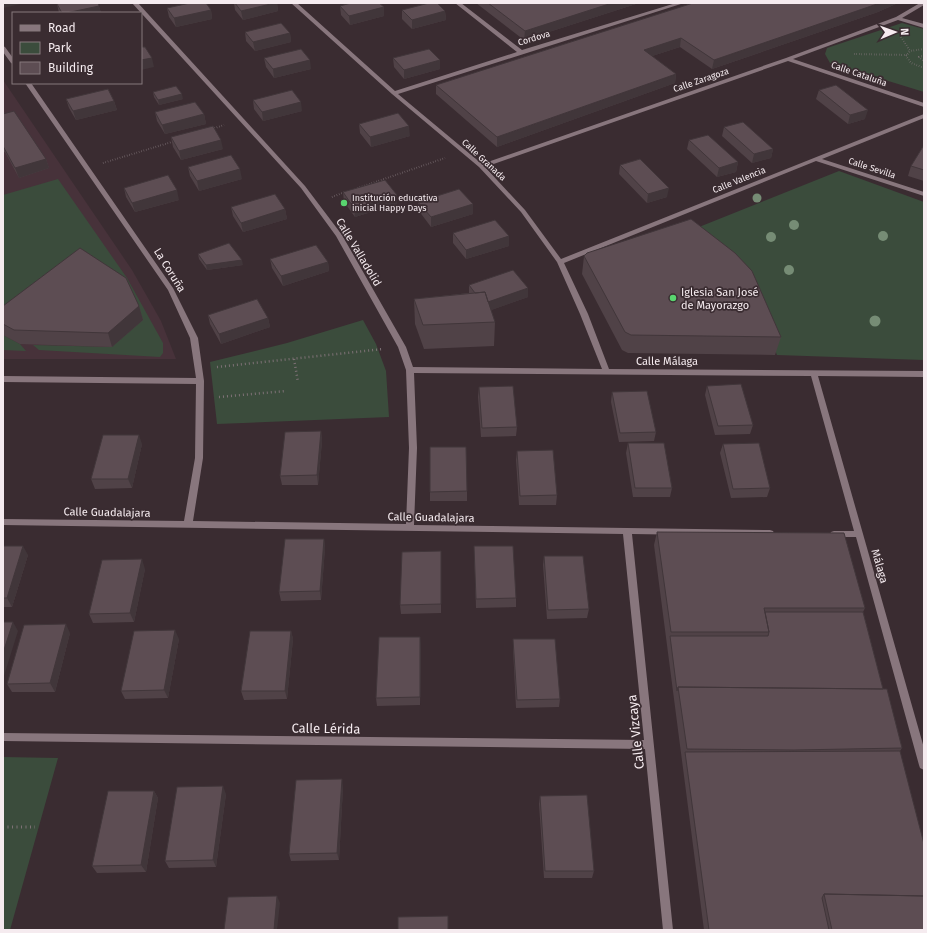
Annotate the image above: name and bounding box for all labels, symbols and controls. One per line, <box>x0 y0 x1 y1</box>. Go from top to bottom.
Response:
legend <box>12 12 142 84</box>
north arrow <box>875 12 915 52</box>
text: Road <box>48 21 76 35</box>
street label: Cordova <box>517 28 551 48</box>
text: N <box>898 28 911 36</box>
text: Park <box>48 41 72 55</box>
street label: Calle Cataluña <box>830 60 888 88</box>
text: Building <box>48 61 94 75</box>
street label: Calle Zaragoza <box>672 66 730 94</box>
street label: Calle Granada <box>460 137 508 183</box>
street label: Calle Sevilla <box>847 156 897 180</box>
street label: Calle Valencia <box>711 165 767 195</box>
place label: Institución educativa inicial Happy Days <box>352 193 438 213</box>
marker: Institución educativa inicial Happy Days <box>339 198 349 208</box>
street label: Calle Valladolid <box>333 216 384 289</box>
street label: La Coruña <box>151 246 188 295</box>
place label: Iglesia San José de Mayorazgo <box>681 286 759 312</box>
marker: Iglesia San José de Mayorazgo <box>668 293 678 303</box>
street label: Calle Málaga <box>636 355 698 368</box>
street label: Calle Guadalajara <box>63 505 151 520</box>
street label: Calle Guadalajara <box>387 510 475 525</box>
street label: Málaga <box>868 548 891 585</box>
street label: Calle Vizcaya <box>624 694 647 770</box>
street label: Calle Lérida <box>291 720 361 737</box>

